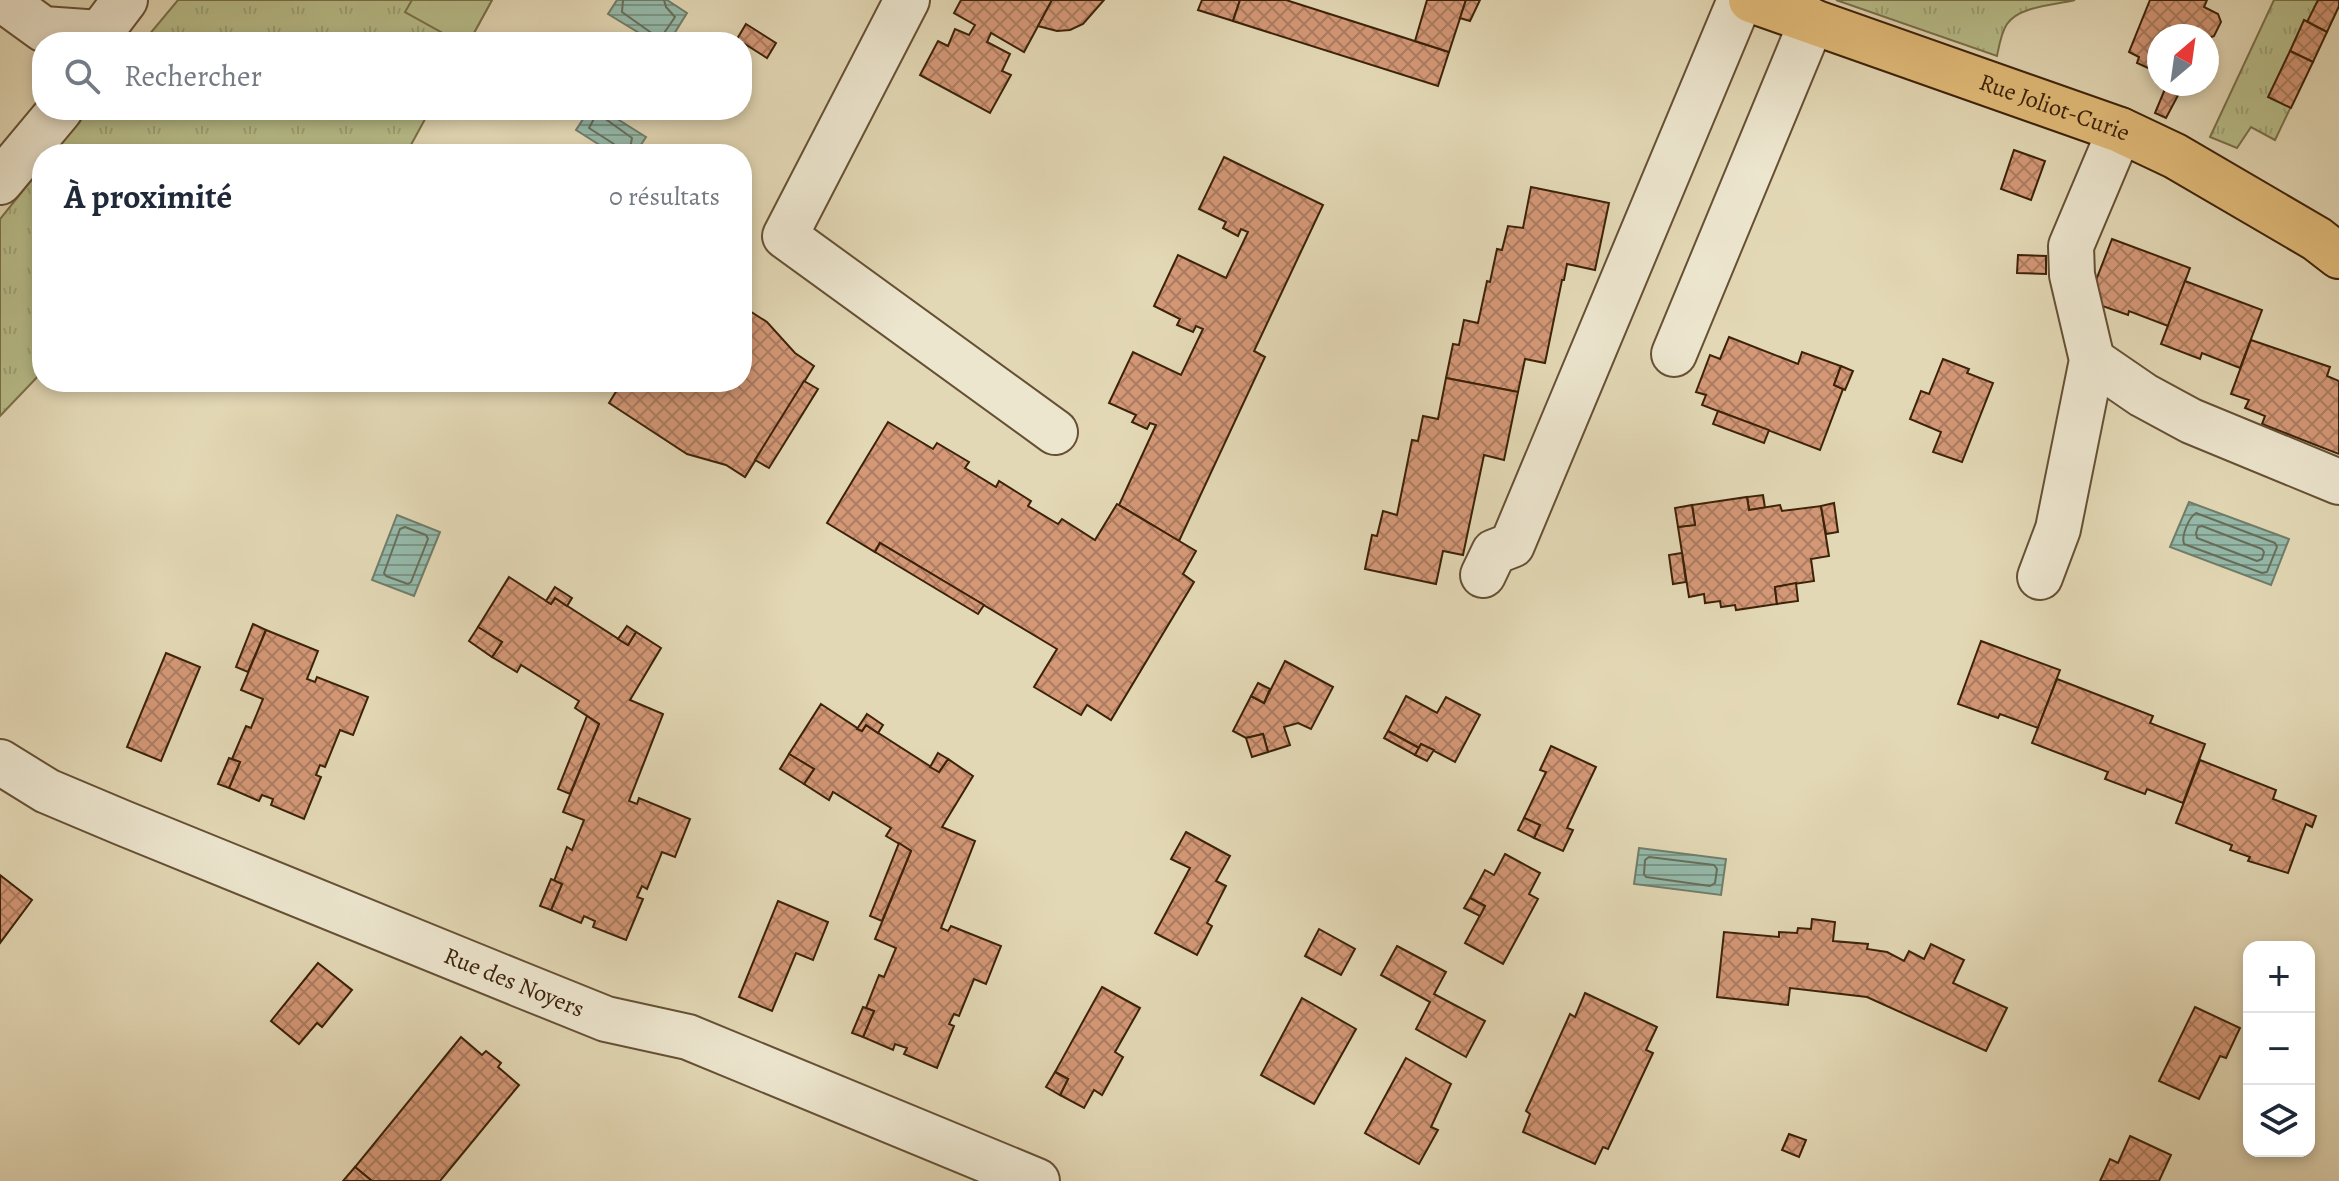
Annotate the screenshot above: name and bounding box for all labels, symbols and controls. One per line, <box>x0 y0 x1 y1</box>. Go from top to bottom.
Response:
north arrow <box>2147 24 2219 96</box>
search box <box>32 32 752 120</box>
icon: search <box>60 54 104 98</box>
text: Rechercher <box>124 56 262 96</box>
street label: Rue Joliot-Curie <box>1975 66 2136 149</box>
text: À proximité <box>64 173 232 220</box>
text: 0 résultats <box>609 179 720 214</box>
street label: Rue des Noyers <box>439 939 589 1025</box>
map controls <box>2243 941 2315 1157</box>
button: + <box>2243 941 2315 1013</box>
button: − <box>2243 1013 2315 1085</box>
button: layers <box>2243 1085 2315 1157</box>

